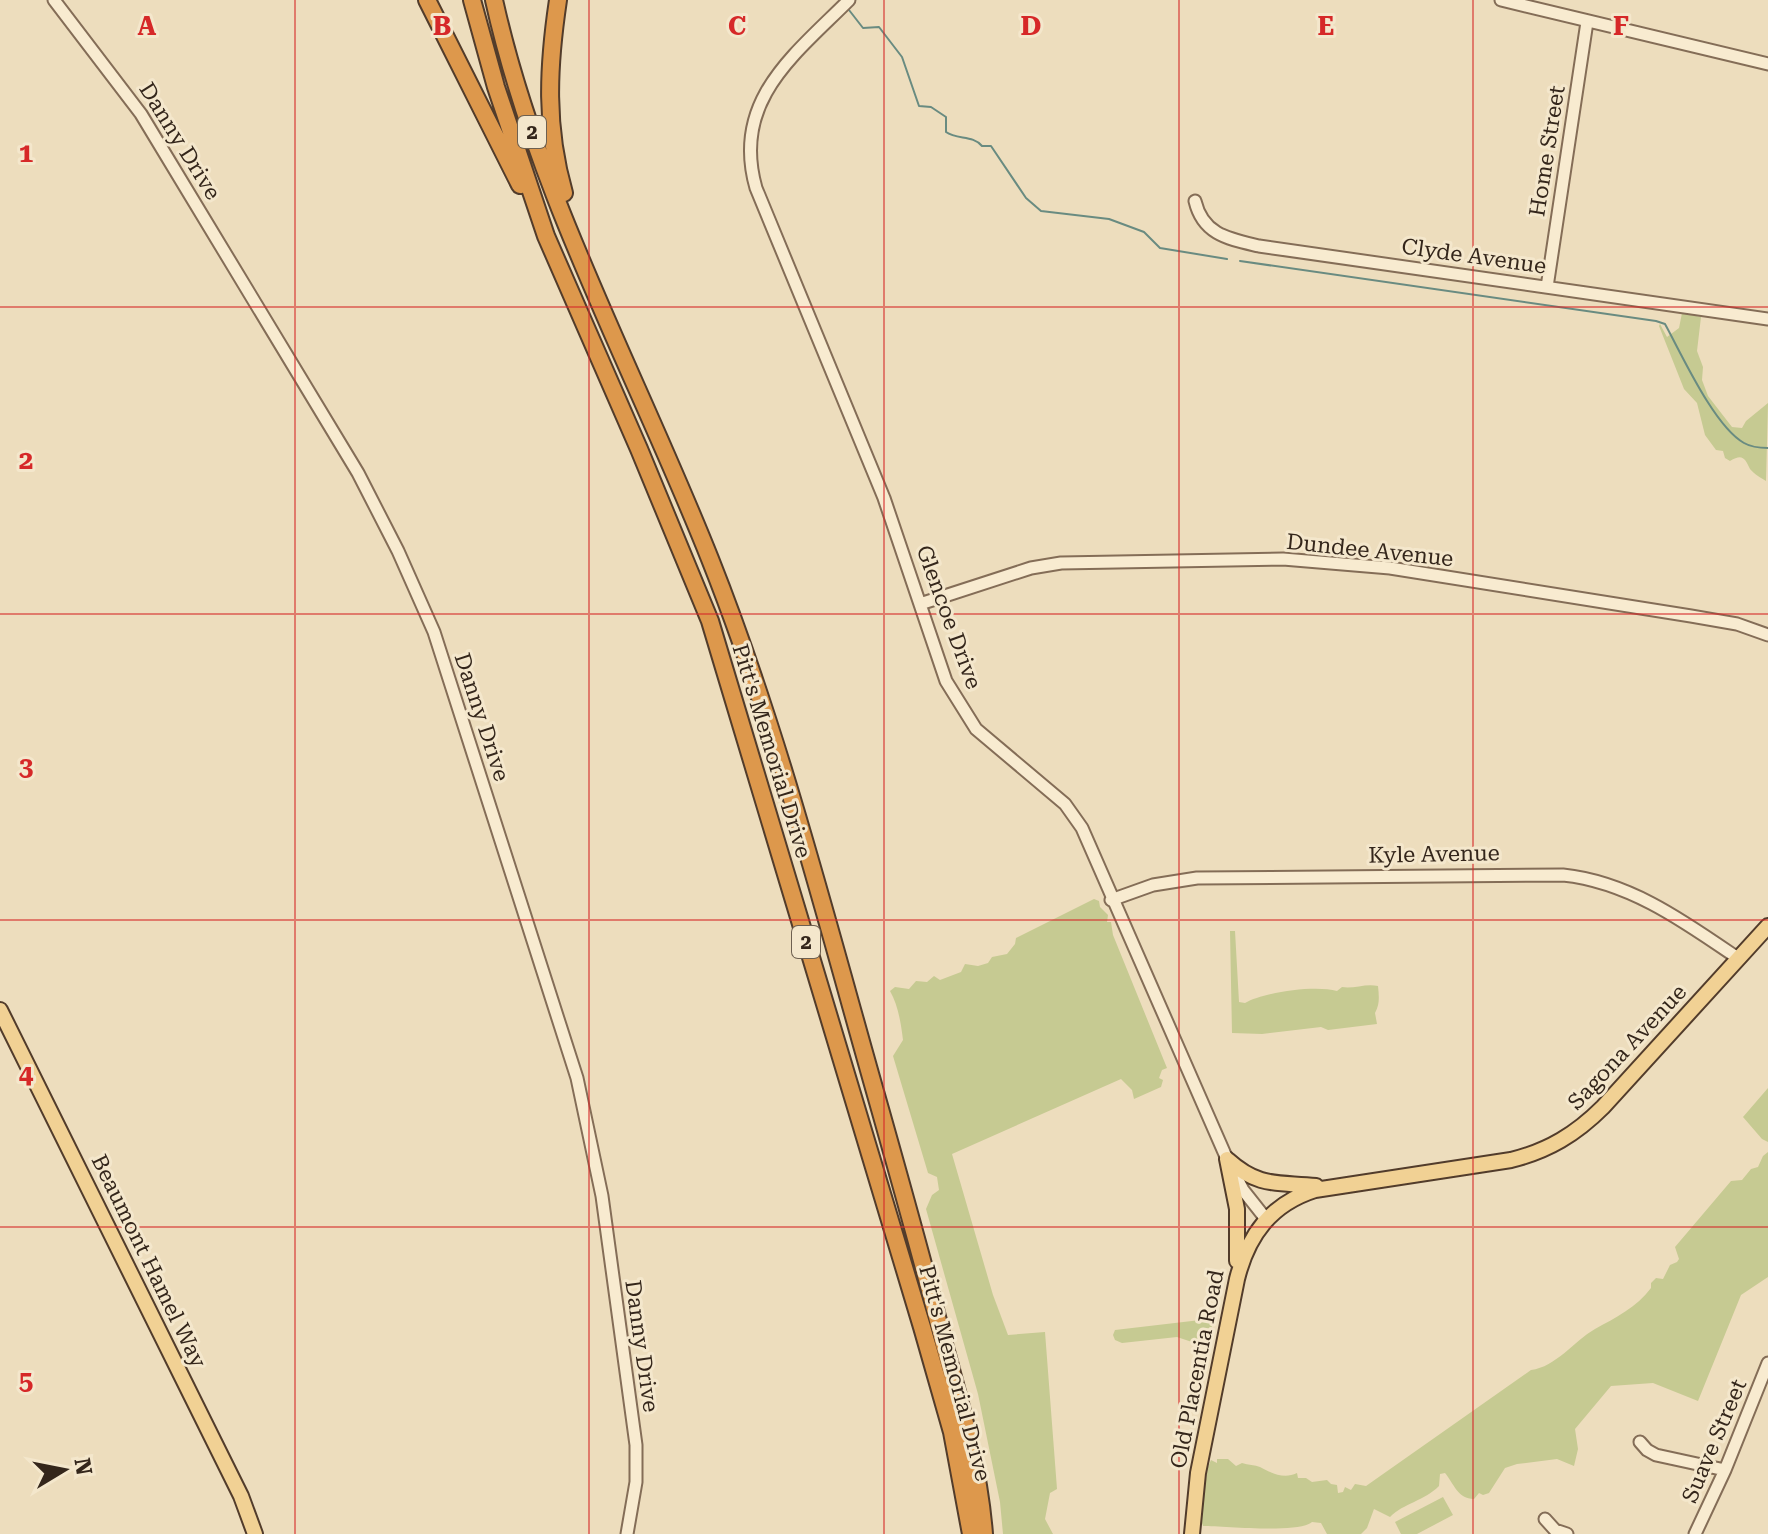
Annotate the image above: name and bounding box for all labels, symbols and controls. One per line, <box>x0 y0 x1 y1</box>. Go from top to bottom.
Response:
text: A <box>138 11 157 41</box>
text: B <box>433 11 451 41</box>
text: C <box>728 11 746 41</box>
text: D <box>1021 11 1041 41</box>
text: E <box>1318 11 1334 41</box>
text: F <box>1613 11 1629 41</box>
street label: Danny Drive <box>134 78 226 204</box>
street label: Home Street <box>1524 84 1570 218</box>
road number: 2 <box>518 116 546 148</box>
text: 1 <box>19 138 33 168</box>
street label: Clyde Avenue <box>1400 233 1548 279</box>
text: 2 <box>19 445 33 475</box>
street label: Dundee Avenue <box>1285 529 1455 571</box>
street label: Glencoe Drive <box>911 542 987 692</box>
street label: Pitt's Memorial Drive <box>728 641 816 861</box>
street label: Danny Drive <box>450 650 514 784</box>
text: 3 <box>19 752 33 782</box>
street label: Kyle Avenue <box>1368 840 1500 868</box>
road number: 2 <box>792 926 820 958</box>
street label: Sagona Avenue <box>1563 979 1691 1115</box>
text: 4 <box>19 1059 34 1089</box>
street label: Beaumont Hamel Way <box>86 1150 212 1372</box>
street label: Pitt's Memorial Drive <box>914 1262 996 1484</box>
street label: Old Placentia Road <box>1165 1268 1229 1470</box>
street label: Danny Drive <box>620 1278 664 1414</box>
text: 5 <box>19 1366 33 1396</box>
street label: Suave Street <box>1677 1375 1751 1507</box>
north arrow <box>24 1430 104 1510</box>
text: N <box>69 1456 97 1477</box>

